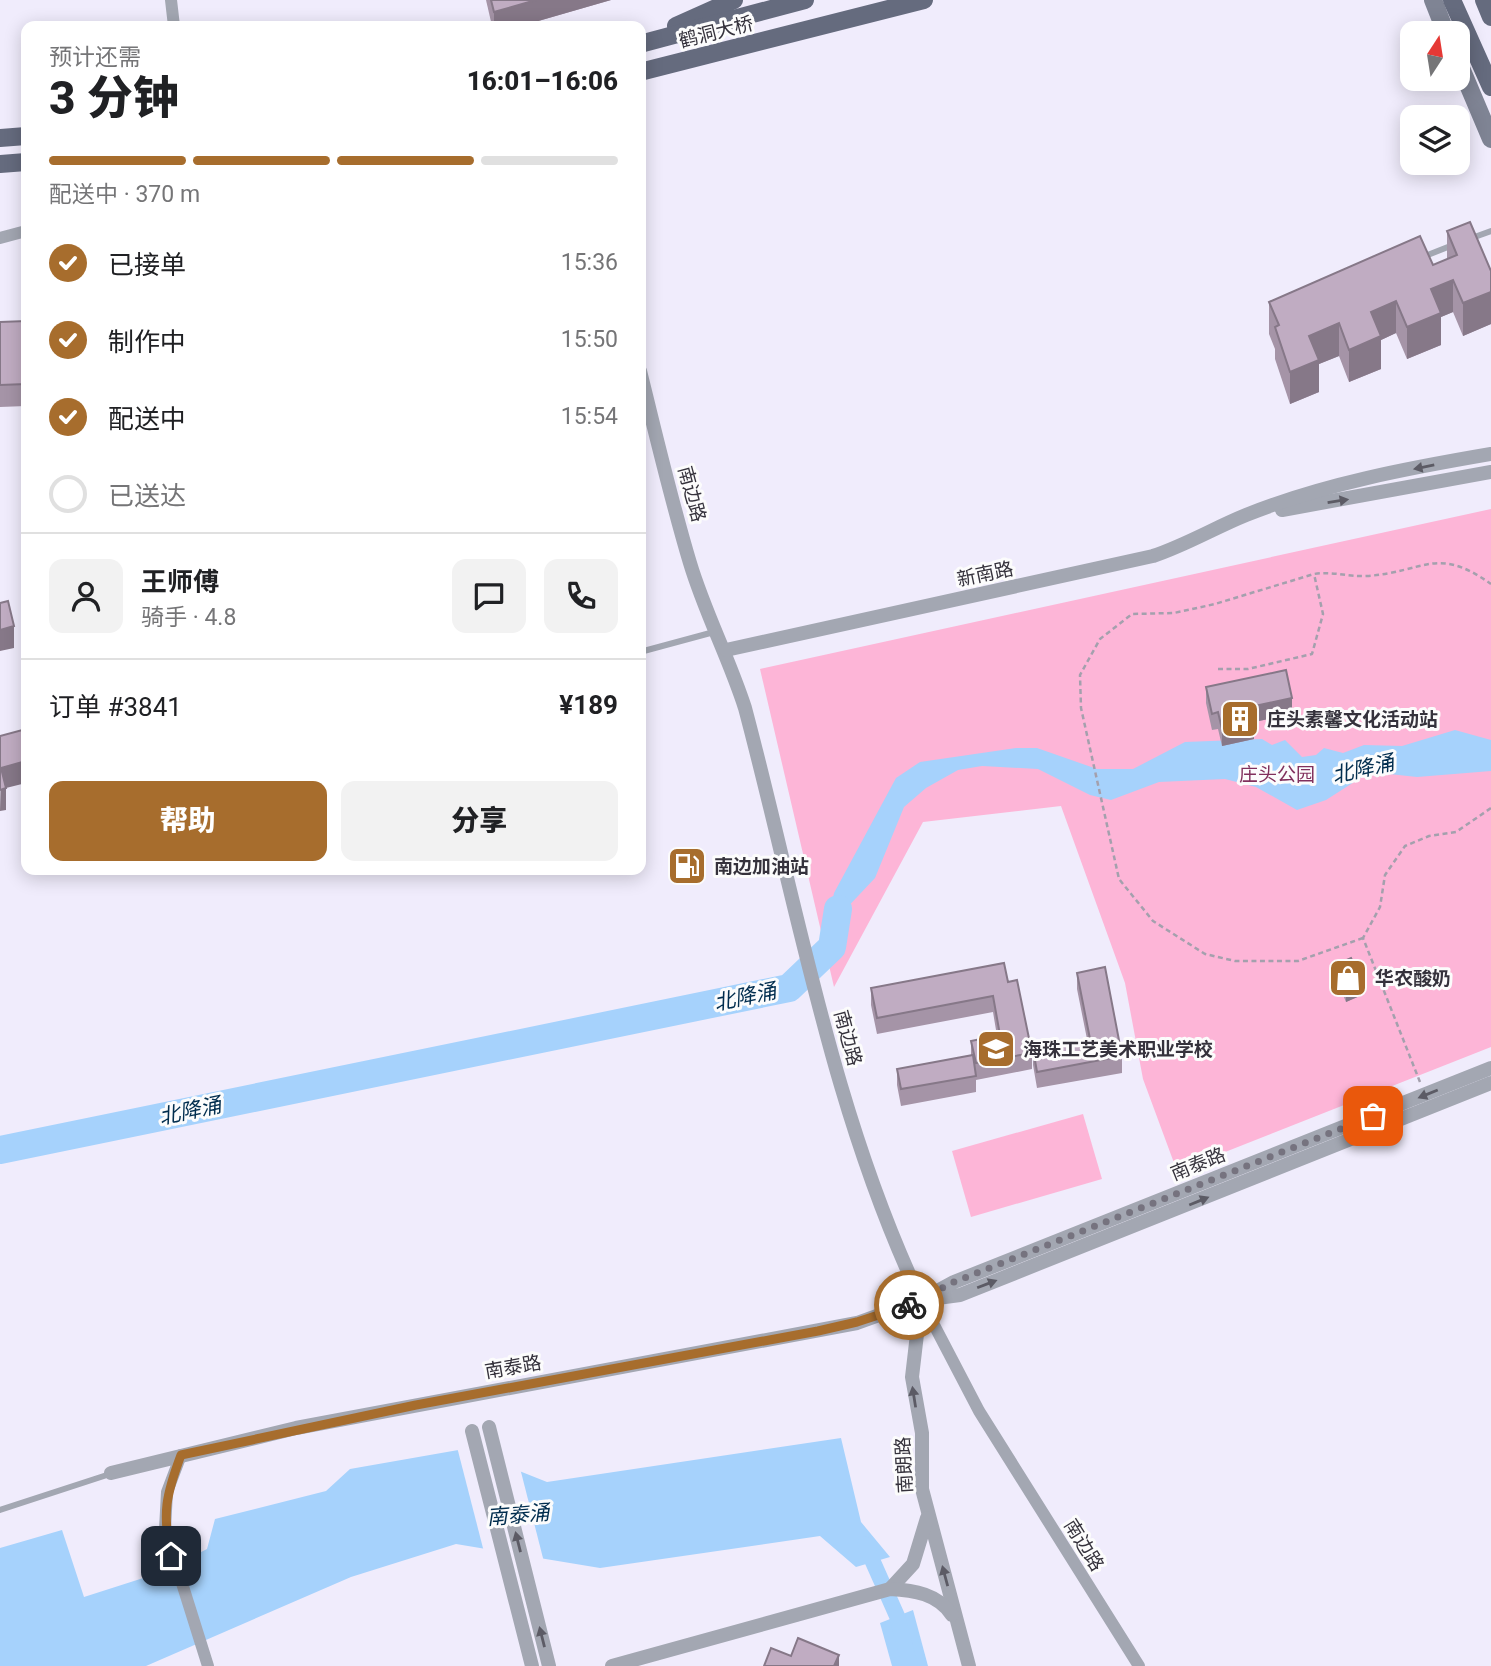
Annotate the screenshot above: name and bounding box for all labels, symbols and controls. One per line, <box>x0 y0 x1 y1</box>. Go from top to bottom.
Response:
street label: 鹤洞大桥 <box>676 12 756 52</box>
north arrow <box>1400 21 1470 91</box>
map controls <box>1400 21 1470 175</box>
text: 预计还需 <box>49 44 141 71</box>
text: 16:01–16:06 <box>467 66 618 96</box>
text: 3 分钟 <box>49 71 179 125</box>
button: layers <box>1400 105 1470 175</box>
text: 配送中 · 370 m <box>49 181 200 208</box>
icon: check <box>49 244 87 282</box>
text: 15:36 <box>561 249 618 276</box>
text: 已接单 <box>108 250 186 280</box>
icon: check <box>49 321 87 359</box>
text: 15:50 <box>561 326 618 353</box>
text: 制作中 <box>108 327 186 357</box>
icon: check <box>49 398 87 436</box>
text: 15:54 <box>561 403 618 430</box>
text: 配送中 <box>108 404 186 434</box>
one-way arrow <box>1413 462 1435 473</box>
street label: 南边路 <box>674 463 710 525</box>
text: 已送达 <box>108 481 186 511</box>
one-way arrow <box>1327 495 1349 506</box>
street label: 新南路 <box>955 557 1015 591</box>
button: person <box>49 559 123 633</box>
button: chat <box>452 559 526 633</box>
button: phone <box>544 559 618 633</box>
text: 王师傅 <box>141 567 219 597</box>
text: 骑手 · 4.8 <box>141 604 236 631</box>
text: ¥189 <box>559 690 618 720</box>
text: 订单 #3841 <box>49 692 182 722</box>
building icon: 庄头素馨文化活动站 <box>1219 698 1261 740</box>
place label: 庄头素馨文化活动站 <box>1267 708 1438 731</box>
water label: 北降涌 <box>1330 750 1398 788</box>
park label: 庄头公园 <box>1239 763 1315 786</box>
button: 帮助 <box>49 781 327 861</box>
button: 分享 <box>341 781 618 861</box>
fuel station icon: 南边加油站 <box>666 845 708 887</box>
place label: 南边加油站 <box>714 855 809 878</box>
shop icon: 华农酸奶 <box>1327 957 1369 999</box>
place label: 华农酸奶 <box>1375 967 1451 990</box>
water label: 北降涌 <box>712 978 780 1015</box>
street label: 南边路 <box>830 1007 866 1069</box>
school or university icon: 海珠工艺美术职业学校 <box>975 1028 1017 1070</box>
place label: 海珠工艺美术职业学校 <box>1023 1038 1213 1061</box>
pin <box>1343 1086 1403 1146</box>
one-way arrow <box>1417 1088 1438 1099</box>
water label: 北降涌 <box>157 1092 225 1129</box>
icon: bag <box>1354 1097 1392 1135</box>
street label: 南泰路 <box>1167 1143 1229 1185</box>
one-way arrow <box>1189 1195 1210 1206</box>
courier <box>874 1270 944 1340</box>
one-way arrow <box>977 1278 998 1289</box>
icon: bike <box>890 1286 928 1324</box>
street label: 南泰路 <box>483 1351 543 1383</box>
one-way arrow <box>908 1386 919 1408</box>
street label: 南朗路 <box>891 1436 917 1494</box>
water label: 南泰涌 <box>486 1500 552 1530</box>
street label: 南边路 <box>1059 1515 1109 1575</box>
pin <box>141 1526 201 1586</box>
one-way arrow <box>512 1531 523 1553</box>
icon: home <box>152 1537 190 1575</box>
one-way arrow <box>939 1566 949 1587</box>
one-way arrow <box>536 1626 547 1648</box>

